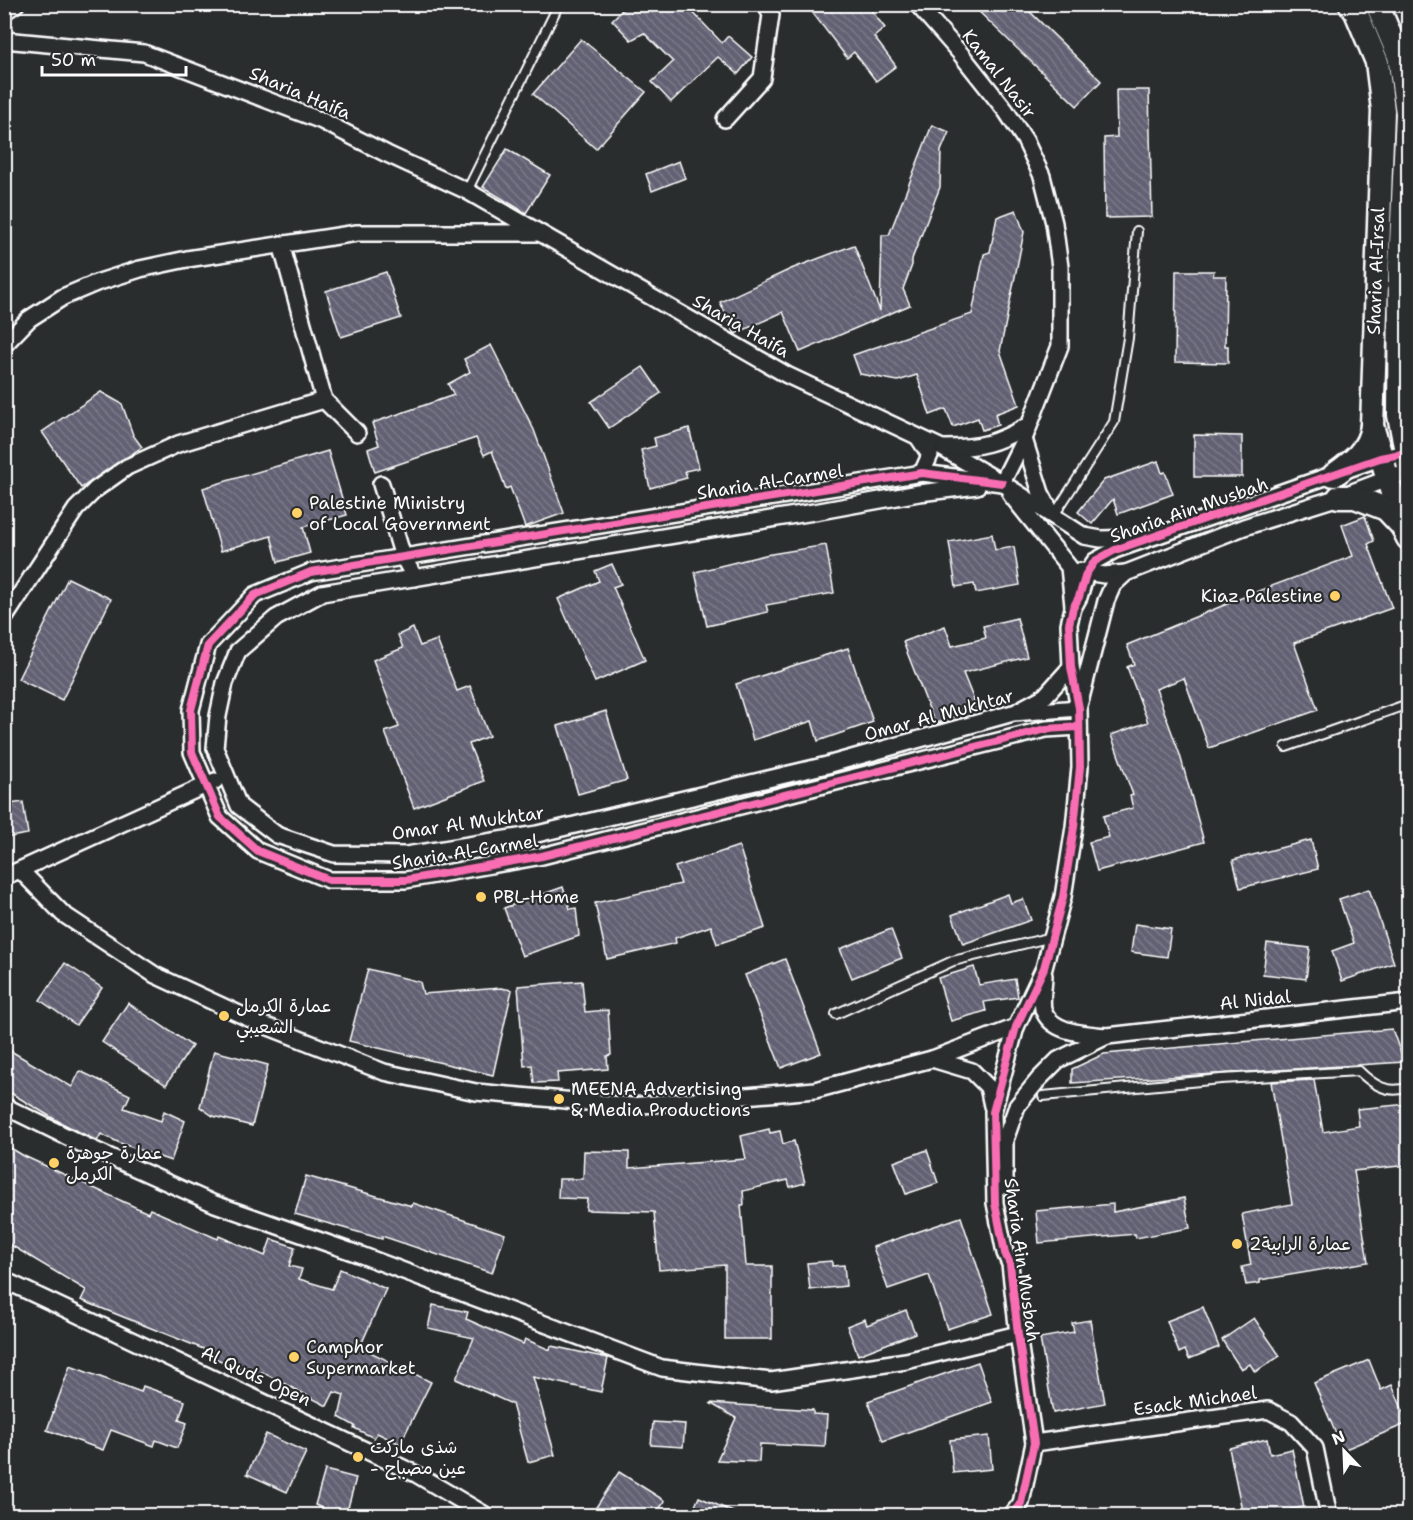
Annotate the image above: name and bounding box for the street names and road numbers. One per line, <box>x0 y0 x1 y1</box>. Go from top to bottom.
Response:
street label: Kamal Nasir <box>957 24 1041 124</box>
street label: Sharia Haifa <box>246 61 354 125</box>
street label: Sharia Al-Irsal <box>1362 206 1390 335</box>
street label: Sharia Haifa <box>688 289 794 363</box>
street label: Sharia Al-Carmel <box>695 458 845 505</box>
street label: Sharia Ain Musbah <box>1107 472 1271 548</box>
street label: Omar Al Mukhtar <box>862 684 1016 746</box>
street label: Omar Al Mukhtar <box>390 800 546 846</box>
street label: Sharia Al-Carmel <box>390 828 540 875</box>
street label: Al Nidal <box>1218 984 1292 1016</box>
street label: Sharia Ain Musbah <box>999 1176 1045 1344</box>
street label: Al Quds Open <box>197 1340 315 1412</box>
street label: Esack Michael <box>1132 1380 1259 1422</box>

